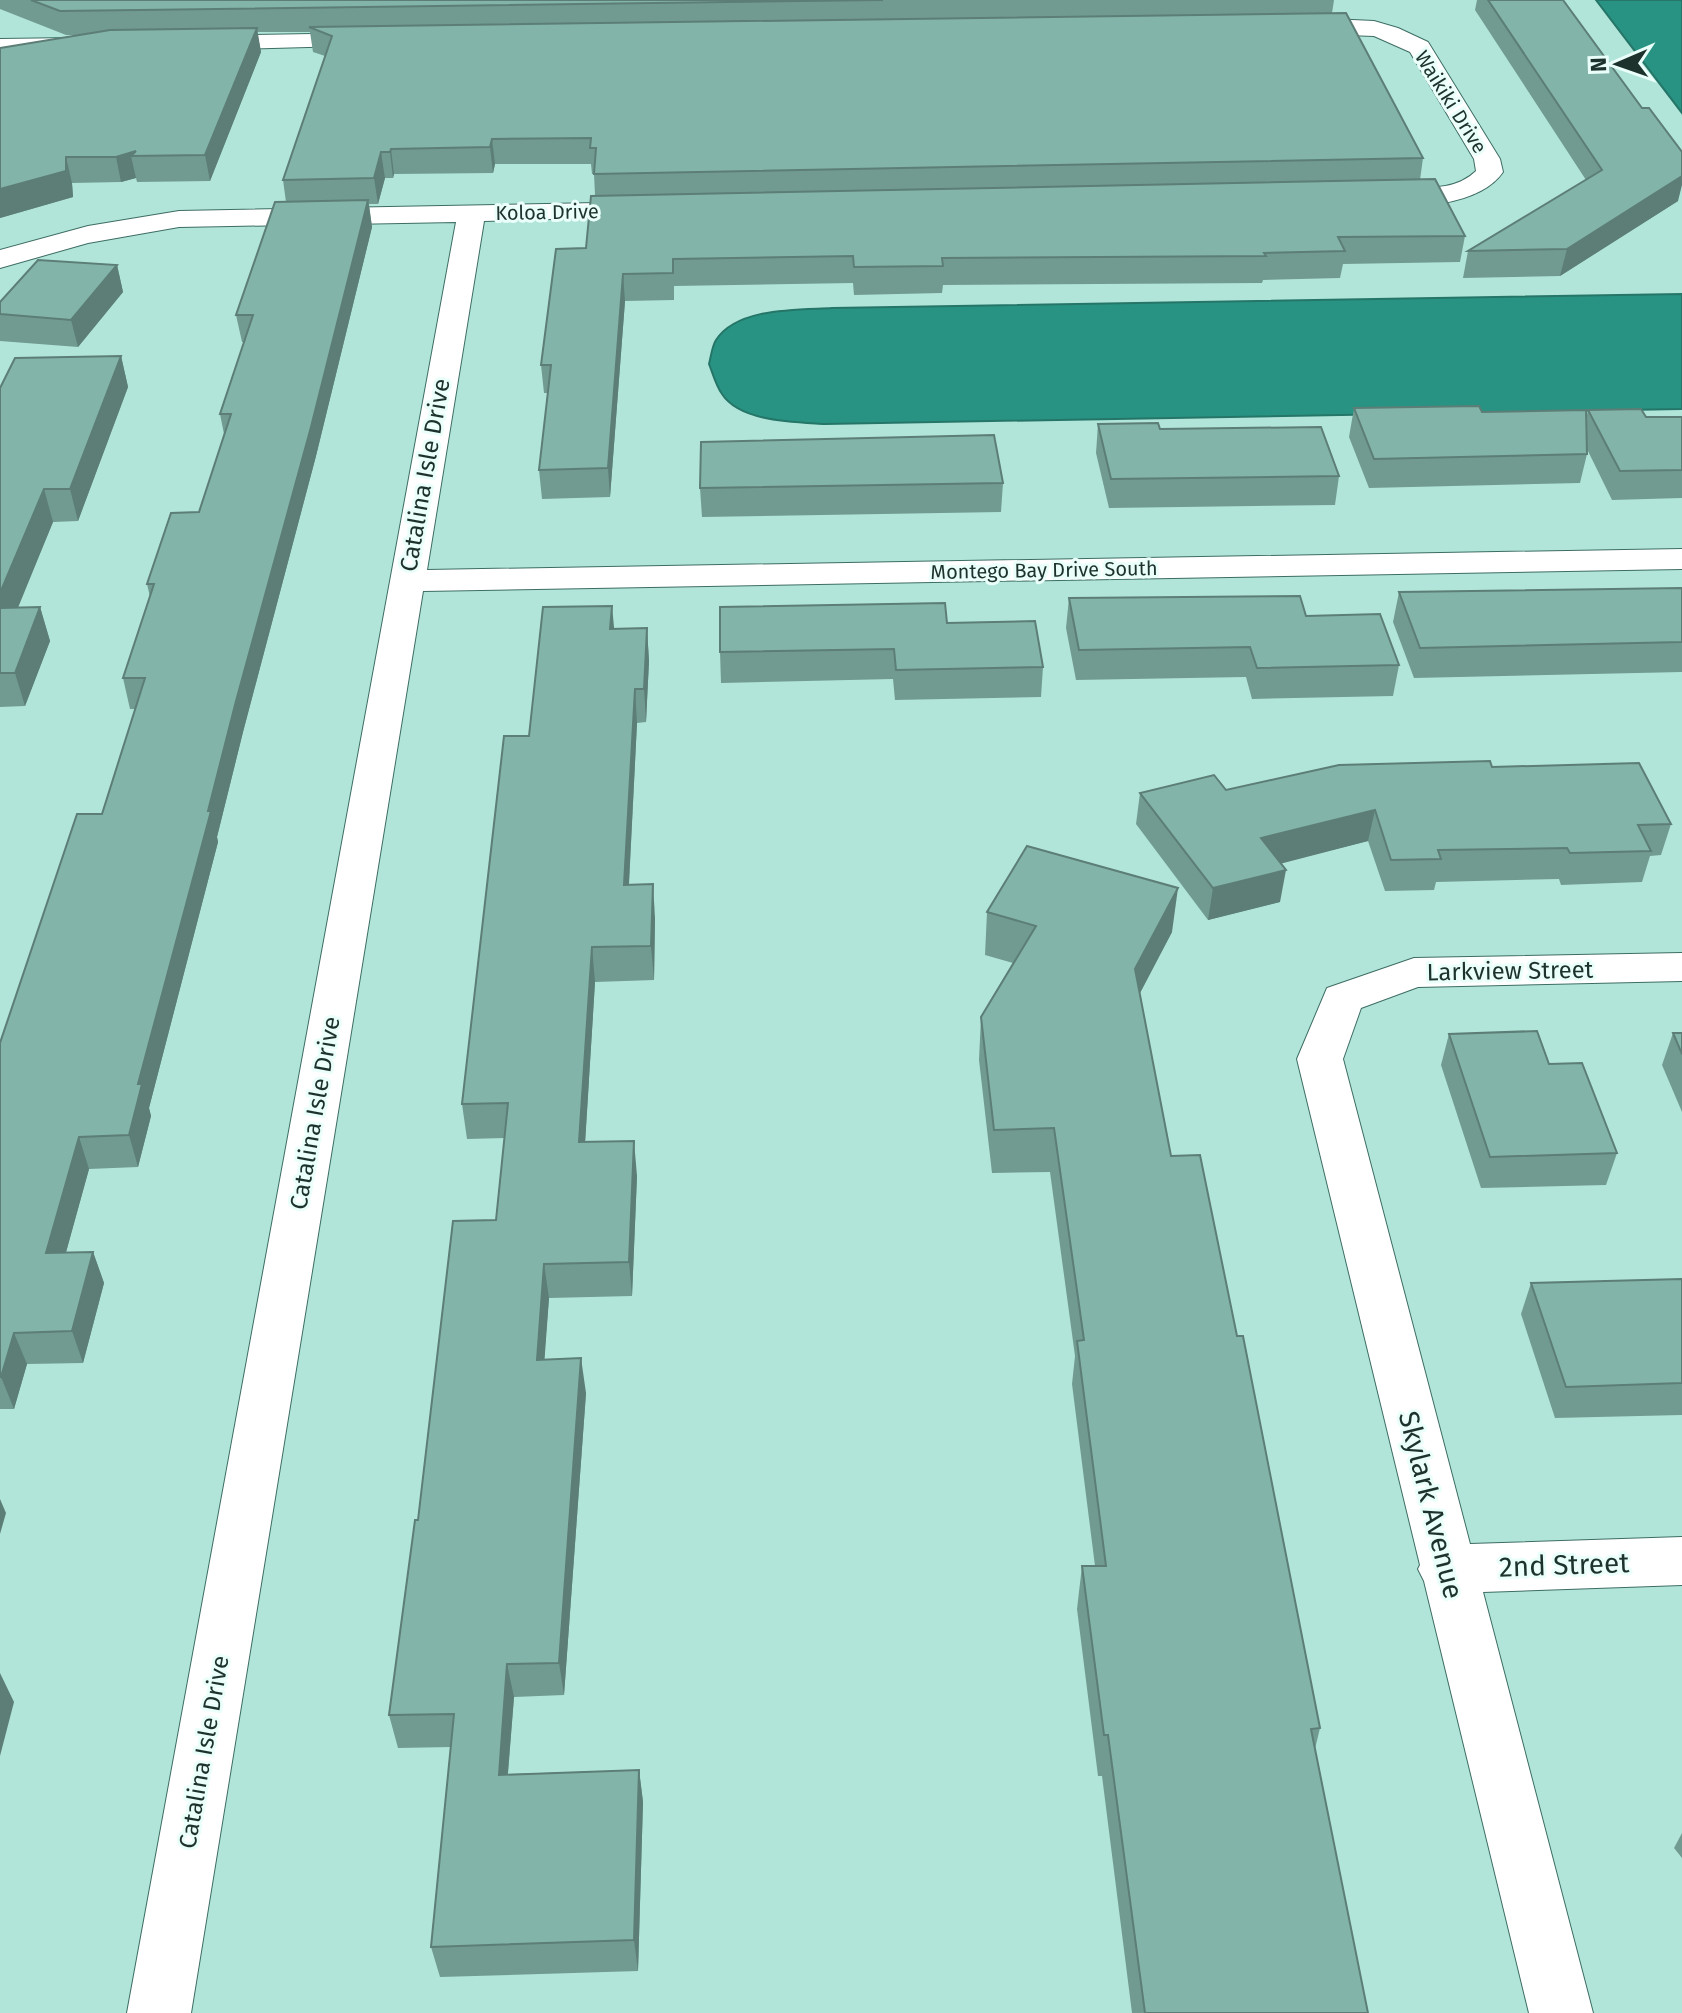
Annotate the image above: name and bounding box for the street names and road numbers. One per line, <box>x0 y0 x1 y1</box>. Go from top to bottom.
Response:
street label: Waikiki Drive <box>1410 46 1492 158</box>
street label: Koloa Drive <box>495 199 599 225</box>
street label: Catalina Isle Drive <box>394 376 456 574</box>
street label: Montego Bay Drive South <box>930 556 1158 584</box>
street label: Larkview Street <box>1426 956 1594 986</box>
street label: Catalina Isle Drive <box>284 1014 346 1212</box>
street label: Skylark Avenue <box>1392 1408 1470 1602</box>
street label: 2nd Street <box>1498 1546 1631 1584</box>
street label: Catalina Isle Drive <box>173 1653 235 1851</box>

